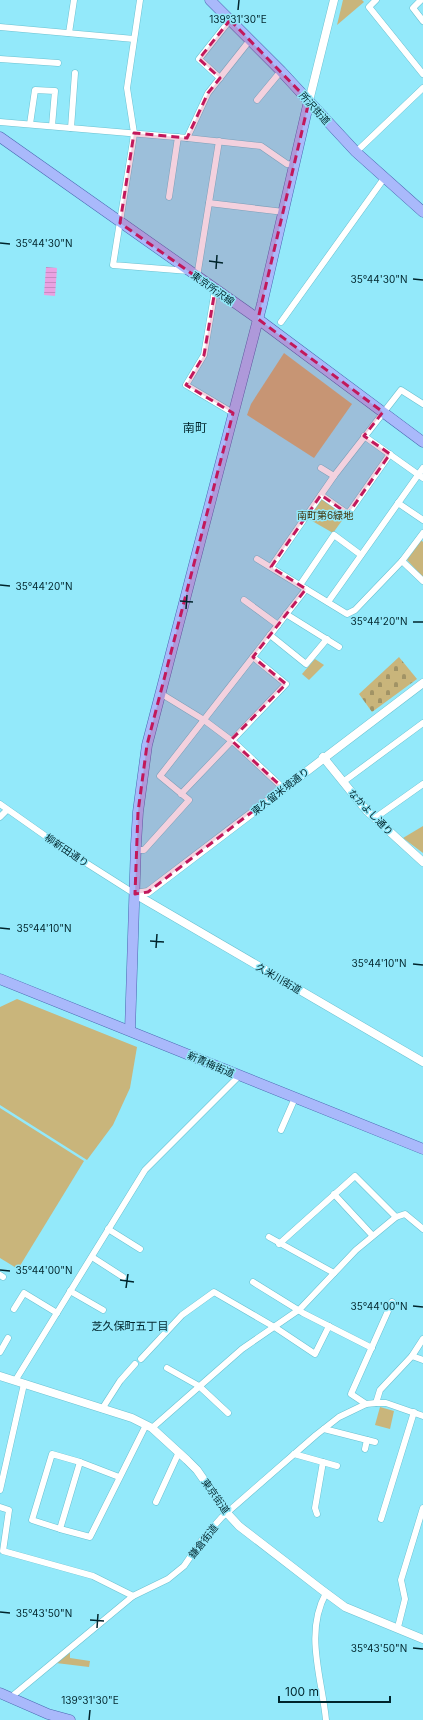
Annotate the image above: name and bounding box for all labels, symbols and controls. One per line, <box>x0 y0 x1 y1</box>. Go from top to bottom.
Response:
text: 139°31'30"E <box>209 13 267 25</box>
street label: 所沢街道 <box>297 89 333 127</box>
text: 35°44'30"N <box>16 237 72 249</box>
street label: 東京所沢線 <box>189 269 237 307</box>
text: 35°44'30"N <box>351 273 407 285</box>
district label: 南町 <box>183 420 207 435</box>
park label: 南町第6緑地 <box>297 509 354 521</box>
text: 35°44'20"N <box>16 580 72 592</box>
text: 35°44'20"N <box>351 615 407 627</box>
street label: 東久留米境通り <box>249 765 311 817</box>
street label: なかよし通り <box>346 786 396 838</box>
street label: 柳新田通り <box>43 831 91 869</box>
text: 35°44'10"N <box>17 922 71 934</box>
text: 35°44'10"N <box>352 957 406 969</box>
street label: 久米川街道 <box>254 960 304 996</box>
street label: 新青梅街道 <box>186 1049 236 1079</box>
text: 35°44'00"N <box>15 1264 73 1276</box>
text: 35°44'00"N <box>350 1300 408 1312</box>
district label: 芝久保町五丁目 <box>92 1319 169 1333</box>
street label: 東京街道 <box>200 1476 232 1516</box>
street label: 鎌倉街道 <box>186 1522 220 1560</box>
text: 35°43'50"N <box>16 1607 72 1619</box>
text: 35°43'50"N <box>351 1642 407 1654</box>
scale bar <box>279 1678 390 1704</box>
text: 100 m <box>285 1684 319 1699</box>
text: 139°31'30"E <box>61 1694 119 1706</box>

